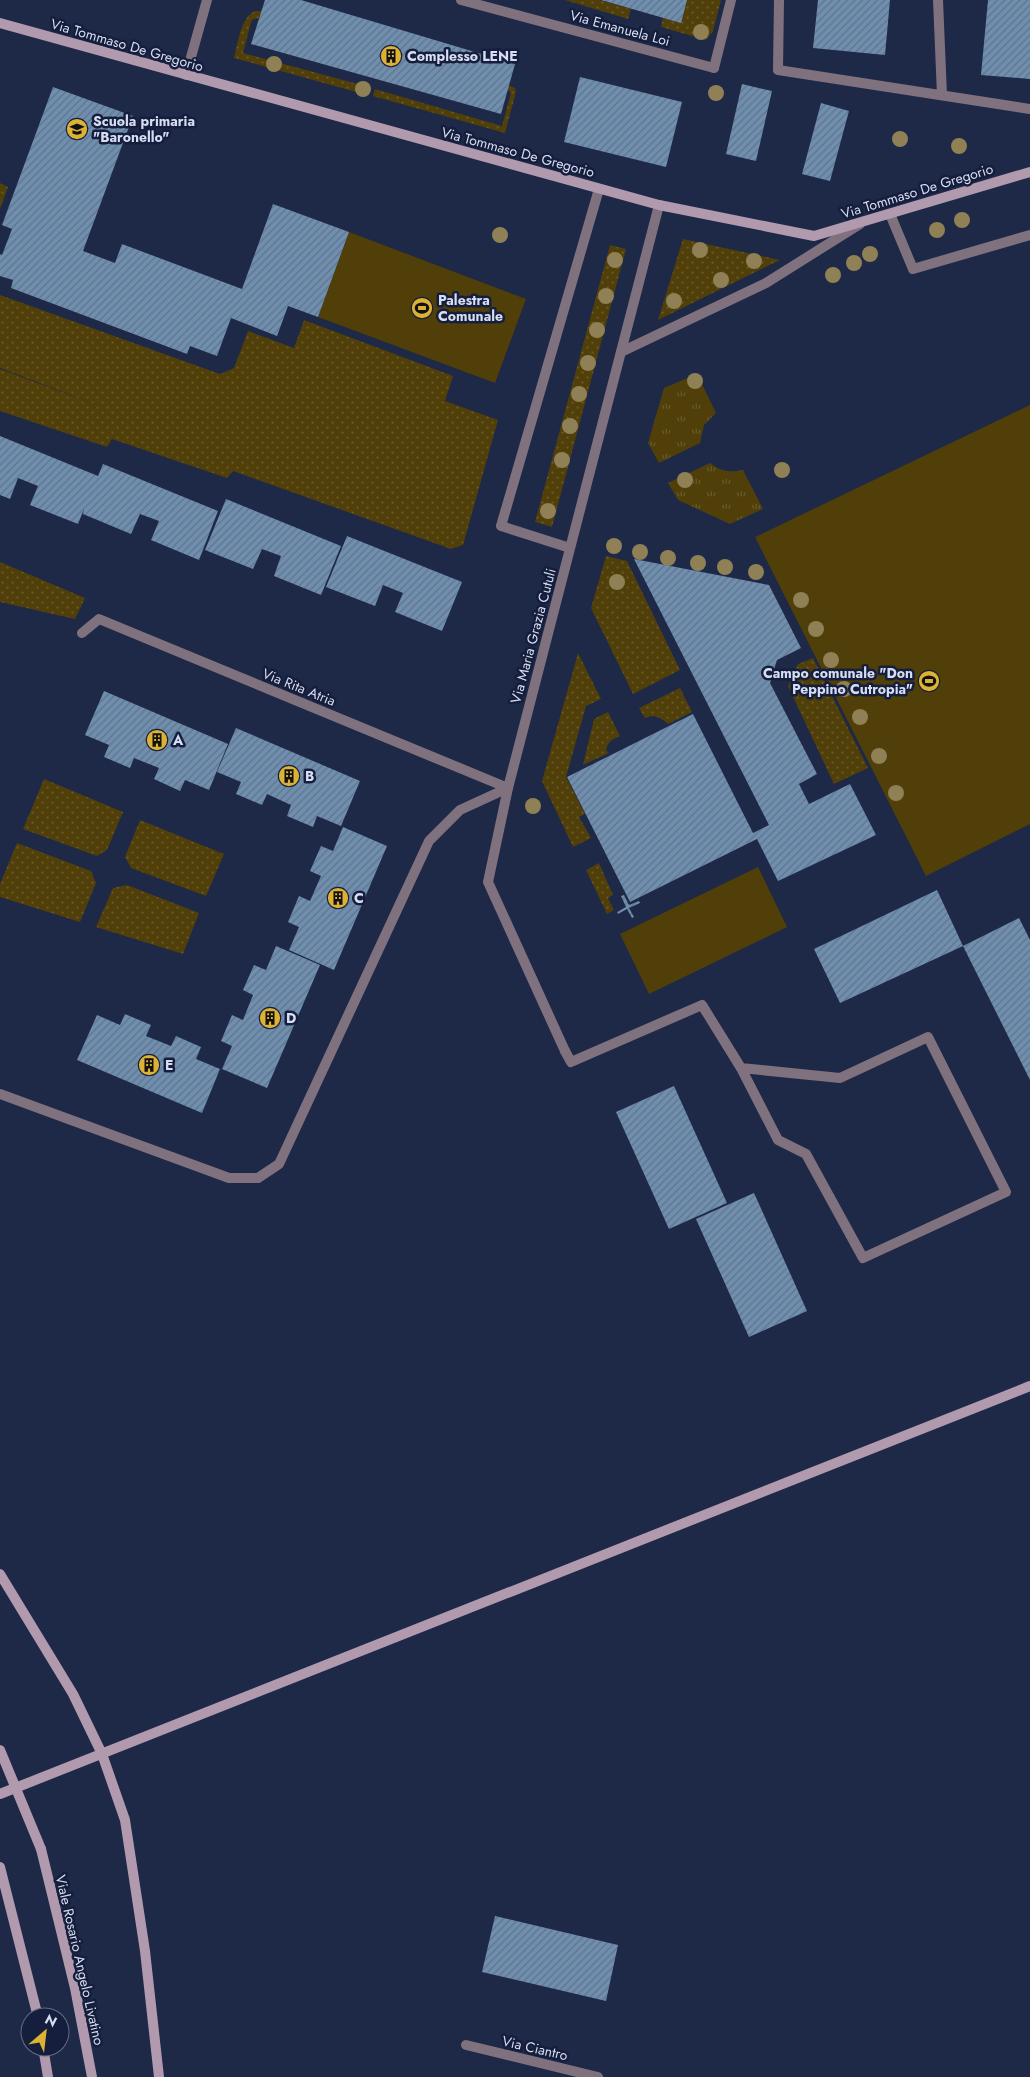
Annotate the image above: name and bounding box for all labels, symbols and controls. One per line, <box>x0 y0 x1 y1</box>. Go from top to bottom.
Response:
street label: Via Emanuela Loi <box>568 5 672 51</box>
street label: Via Tommaso De Gregorio <box>48 14 206 76</box>
building icon: Complesso LENE <box>379 44 403 68</box>
place label: Complesso LENE <box>407 46 518 66</box>
place label: Scuola primaria "Baronello" <box>93 111 195 147</box>
school or university icon: Scuola primaria "Baronello" <box>65 117 89 141</box>
street label: Via Tommaso De Gregorio <box>439 122 597 182</box>
street label: Via Tommaso De Gregorio <box>839 158 996 224</box>
place label: Palestra Comunale <box>438 290 503 326</box>
sports icon: Palestra Comunale <box>410 296 434 320</box>
street label: Via Maria Grazia Cutuli <box>505 566 561 706</box>
street label: Via Rita Atria <box>259 663 339 711</box>
place label: Campo comunale "Don Peppino Cutropia" <box>763 663 913 699</box>
sports icon: Campo comunale "Don Peppino Cutropia" <box>917 669 941 693</box>
building icon: A <box>145 728 169 752</box>
place label: A <box>172 730 184 750</box>
building icon: B <box>277 764 301 788</box>
place label: B <box>305 766 314 786</box>
building icon: C <box>326 886 350 910</box>
place label: C <box>354 888 364 908</box>
building icon: D <box>258 1006 282 1030</box>
place label: D <box>286 1008 296 1028</box>
building icon: E <box>137 1053 161 1077</box>
place label: E <box>165 1055 173 1075</box>
street label: Viale Rosario Angelo Livatino <box>51 1873 109 2047</box>
north arrow <box>20 2007 70 2057</box>
text: N <box>41 2009 61 2032</box>
street label: Via Ciantro <box>500 2031 570 2065</box>

